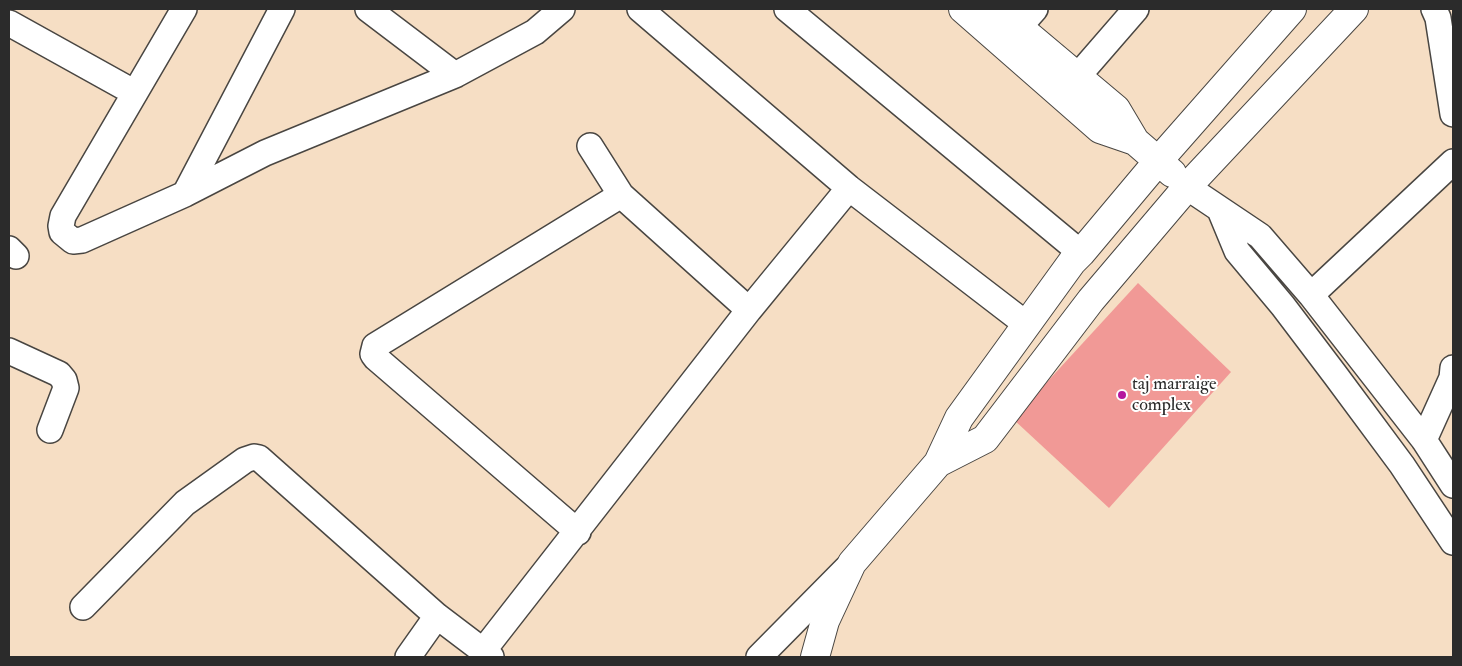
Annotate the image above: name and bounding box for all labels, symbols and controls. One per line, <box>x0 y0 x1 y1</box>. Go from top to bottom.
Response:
place label: taj marraige complex <box>1132 374 1217 416</box>
marker: taj marraige complex <box>1116 389 1128 401</box>

